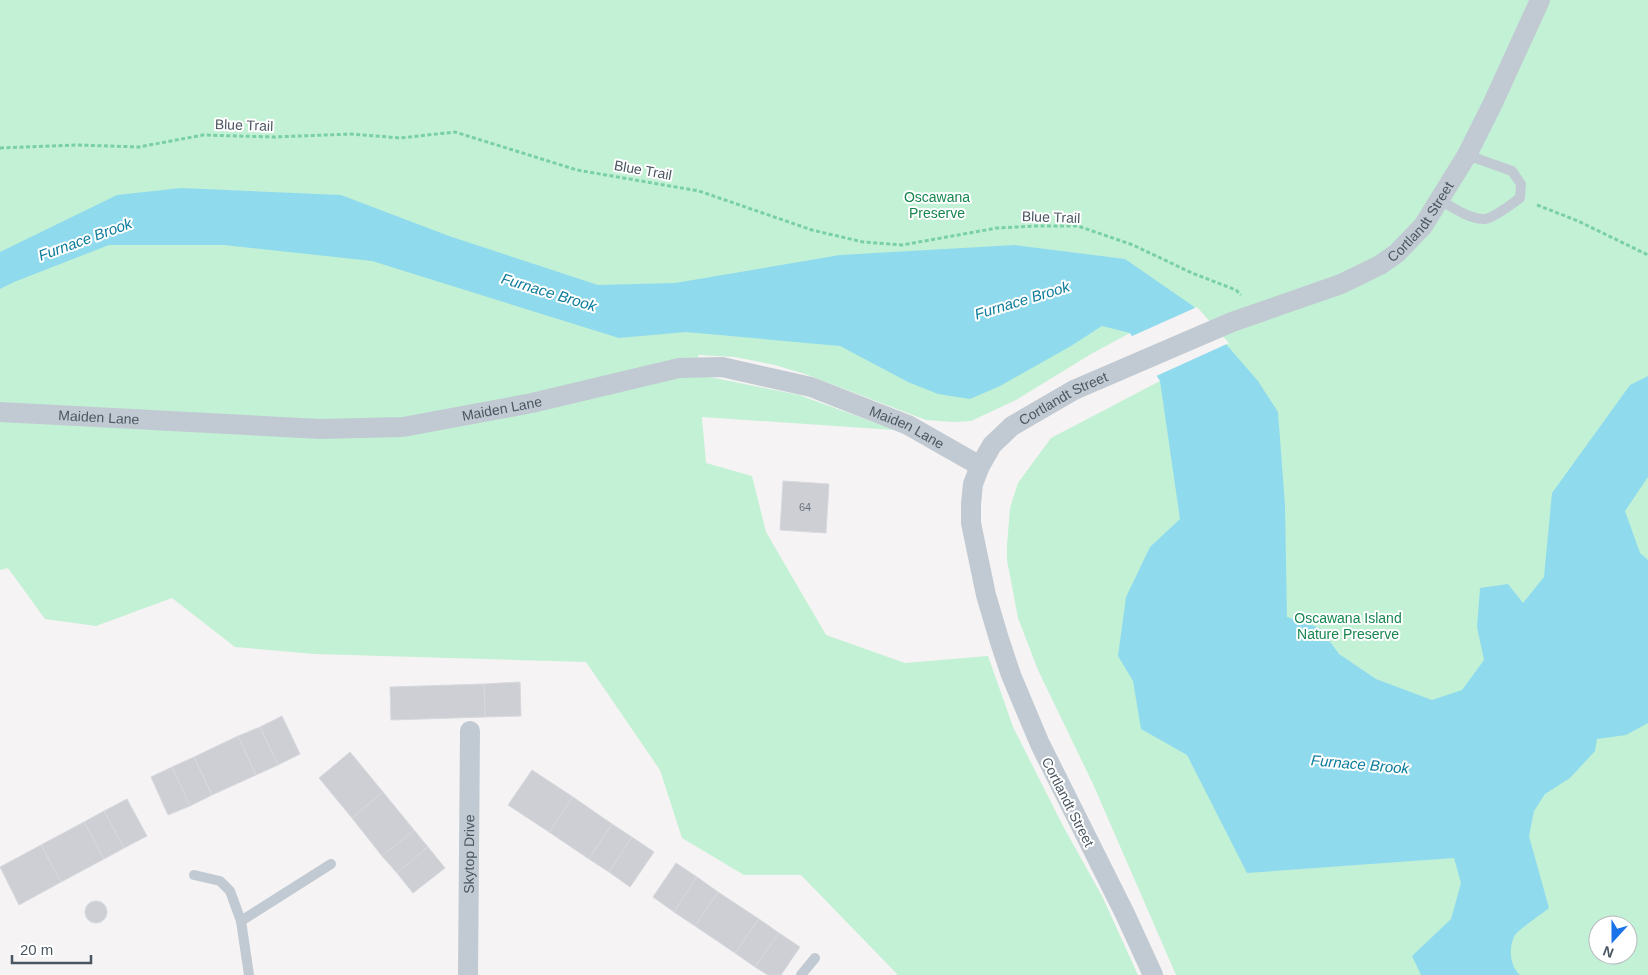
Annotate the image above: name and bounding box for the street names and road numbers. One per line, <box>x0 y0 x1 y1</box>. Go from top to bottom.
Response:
street label: Blue Trail <box>215 116 273 134</box>
street label: Blue Trail <box>613 157 673 183</box>
street label: Cortlandt Street <box>1384 179 1457 265</box>
street label: Blue Trail <box>1022 208 1080 226</box>
street label: Cortlandt Street <box>1016 368 1110 428</box>
street label: Maiden Lane <box>461 393 544 424</box>
street label: Maiden Lane <box>867 403 947 452</box>
street label: Maiden Lane <box>58 407 140 427</box>
street label: Cortlandt Street <box>1039 755 1097 849</box>
street label: Skytop Drive <box>461 814 477 894</box>

